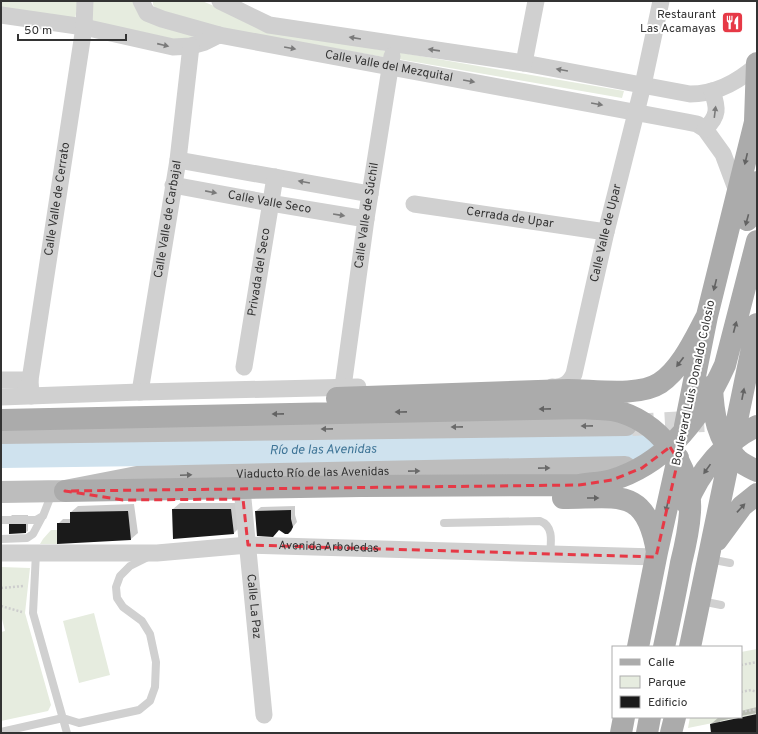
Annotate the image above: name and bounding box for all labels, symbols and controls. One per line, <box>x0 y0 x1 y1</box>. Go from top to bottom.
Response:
place label: Restaurant Las Acamayas <box>640 7 716 37</box>
restaurant icon: Restaurant Las Acamayas <box>719 9 745 35</box>
scale bar <box>18 16 126 42</box>
text: 50 m <box>24 23 52 39</box>
one-way arrow <box>349 35 361 41</box>
one-way arrow <box>157 43 169 49</box>
one-way arrow <box>283 45 296 51</box>
street label: Calle Valle del Mezquital <box>324 47 454 86</box>
one-way arrow <box>428 47 440 53</box>
one-way arrow <box>556 67 568 73</box>
one-way arrow <box>463 78 476 84</box>
one-way arrow <box>591 102 603 108</box>
one-way arrow <box>712 105 718 118</box>
street label: Calle Valle de Cerrato <box>41 141 74 257</box>
one-way arrow <box>743 153 749 165</box>
street label: Calle Valle de Carbajal <box>151 159 186 279</box>
street label: Calle Valle de Súchil <box>351 161 383 270</box>
one-way arrow <box>298 179 310 185</box>
street label: Calle Valle de Upar <box>587 182 626 284</box>
street label: Calle Valle Seco <box>226 187 313 218</box>
one-way arrow <box>205 189 218 195</box>
street label: Cerrada de Upar <box>465 204 555 232</box>
one-way arrow <box>333 212 345 218</box>
one-way arrow <box>744 214 750 226</box>
street label: Privada del Seco <box>244 227 275 318</box>
one-way arrow <box>712 280 718 292</box>
street label: Boulevard Luis Donaldo Colosio <box>669 298 719 467</box>
one-way arrow <box>732 321 738 333</box>
one-way arrow <box>676 356 684 367</box>
one-way arrow <box>740 388 746 400</box>
one-way arrow <box>538 406 551 412</box>
one-way arrow <box>394 409 407 415</box>
one-way arrow <box>271 411 284 417</box>
one-way arrow <box>580 423 593 429</box>
one-way arrow <box>450 424 463 430</box>
one-way arrow <box>320 426 333 432</box>
water label: Río de las Avenidas <box>269 442 377 459</box>
street label: Viaducto Río de las Avenidas <box>236 464 390 483</box>
one-way arrow <box>703 464 711 475</box>
one-way arrow <box>538 465 551 471</box>
one-way arrow <box>408 467 420 474</box>
one-way arrow <box>180 472 193 478</box>
one-way arrow <box>587 495 600 501</box>
one-way arrow <box>664 500 670 513</box>
one-way arrow <box>736 503 745 513</box>
street label: Avenida Arboledas <box>278 538 379 557</box>
street label: Calle La Paz <box>242 573 265 640</box>
legend <box>612 646 742 718</box>
text: Calle <box>648 655 675 671</box>
text: Parque <box>648 675 686 691</box>
text: Edificio <box>648 695 688 711</box>

